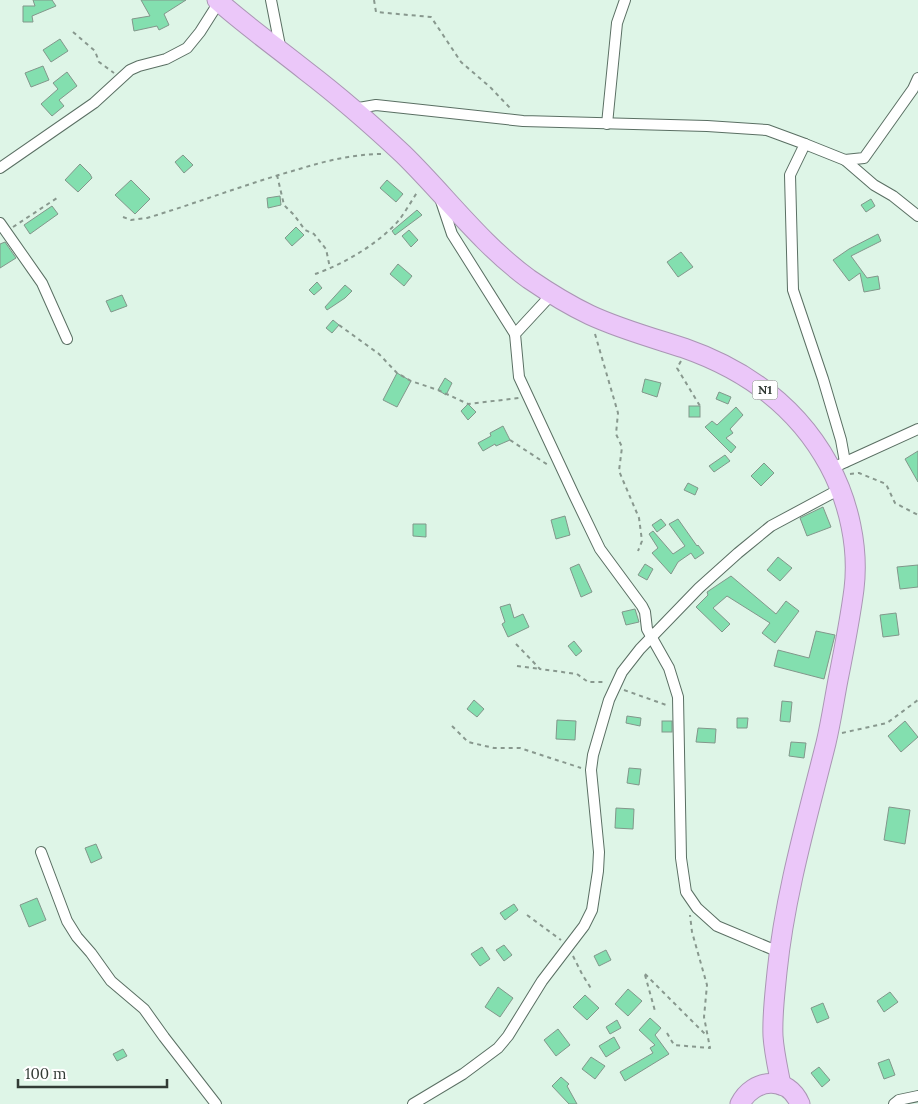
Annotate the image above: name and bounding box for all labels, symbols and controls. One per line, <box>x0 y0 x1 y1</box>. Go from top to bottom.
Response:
road number: N1 <box>752 380 778 400</box>
scale bar <box>18 1056 166 1088</box>
text: 100 m <box>25 1064 66 1083</box>

